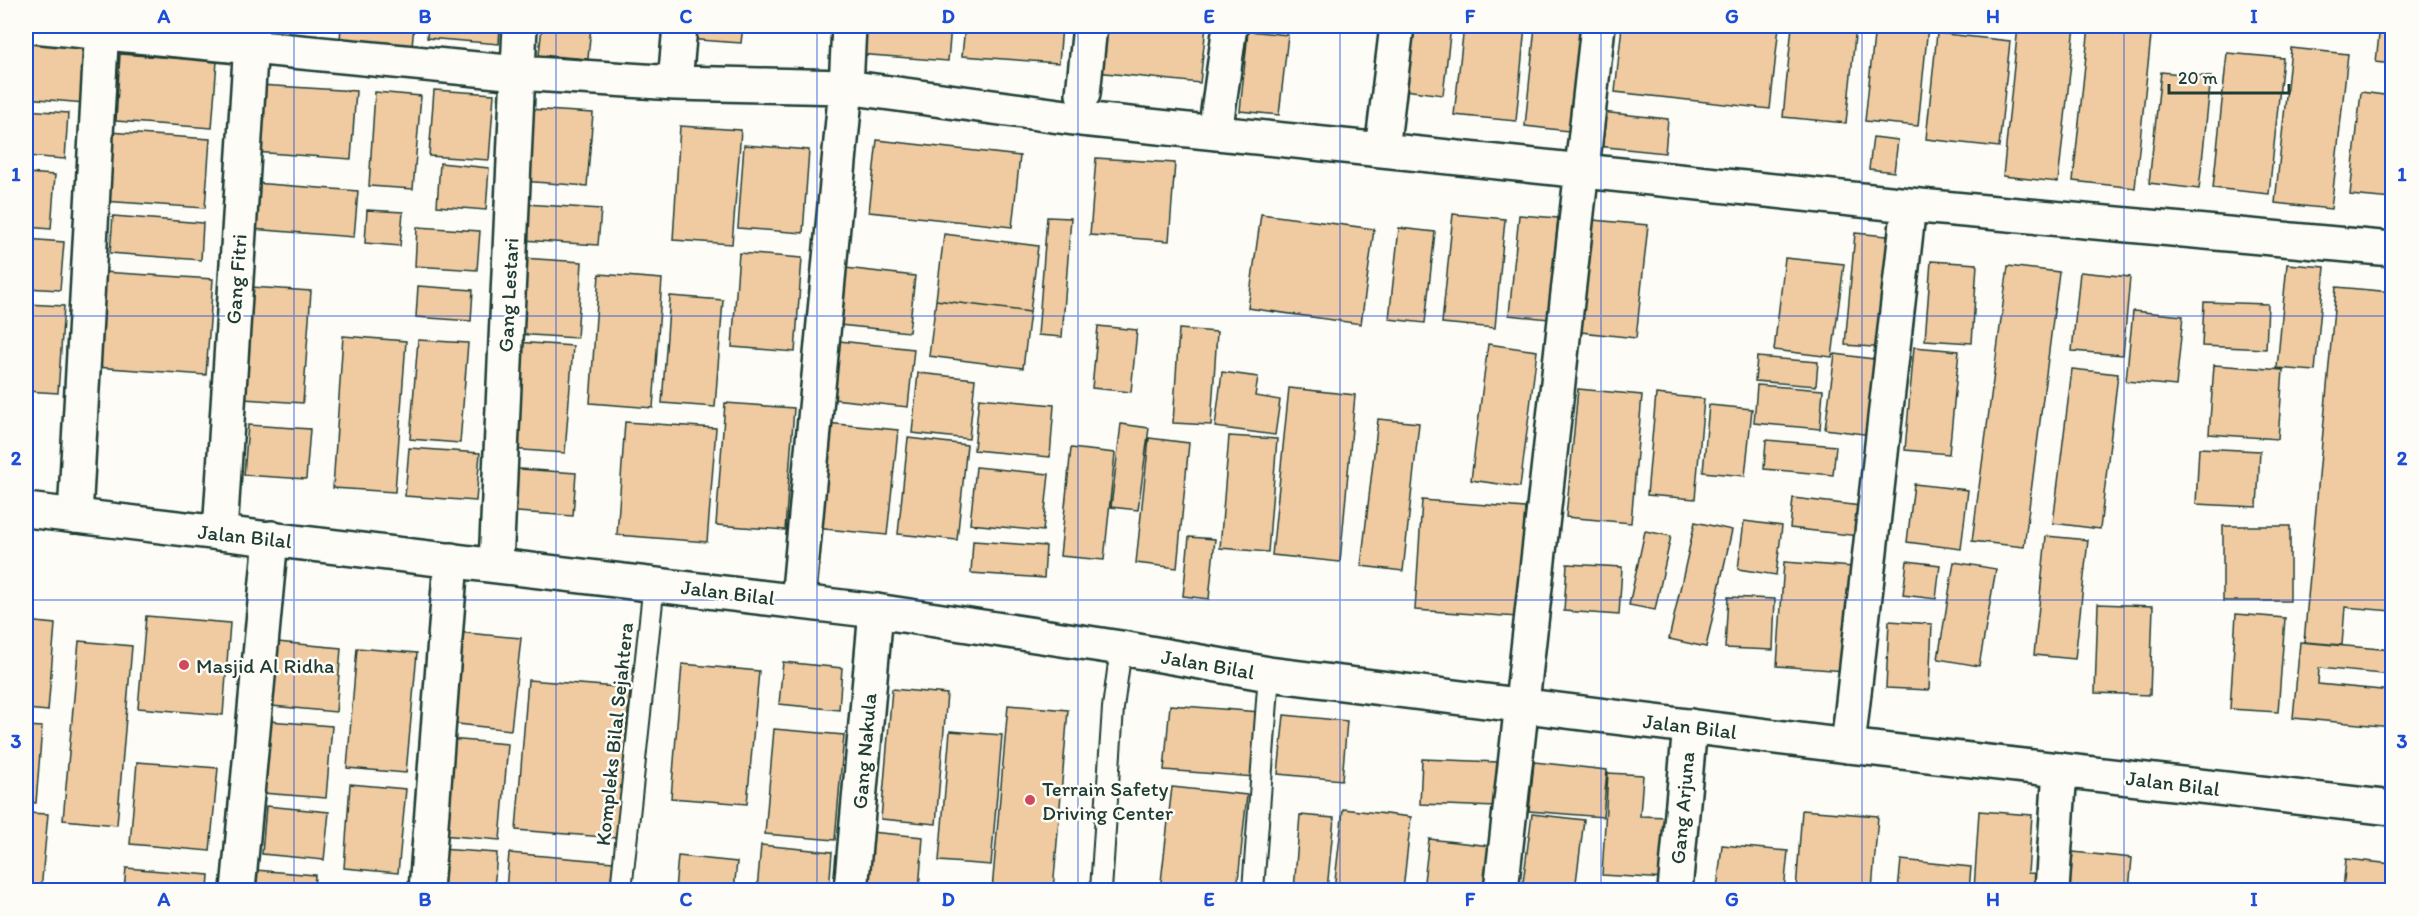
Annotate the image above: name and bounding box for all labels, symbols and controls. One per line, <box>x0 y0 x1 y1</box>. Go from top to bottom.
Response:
text: A <box>157 4 171 28</box>
text: B <box>419 4 432 28</box>
text: C <box>680 4 693 28</box>
text: D <box>941 4 955 28</box>
text: E <box>1203 4 1215 28</box>
text: F <box>1465 4 1476 28</box>
text: G <box>1725 4 1739 28</box>
text: H <box>1986 4 2000 28</box>
text: I <box>2250 4 2258 28</box>
scale bar <box>2169 57 2289 95</box>
text: 20 m <box>2178 67 2218 89</box>
text: 1 <box>11 162 21 186</box>
text: 1 <box>2397 162 2407 186</box>
street label: Gang Fitri <box>220 233 252 325</box>
street label: Gang Lestari <box>493 237 523 353</box>
text: 2 <box>11 446 22 470</box>
text: 2 <box>2397 446 2408 470</box>
street label: Jalan Bilal <box>197 519 293 553</box>
street label: Jalan Bilal <box>680 574 776 610</box>
street label: Kompleks Bilal Sejahtera <box>590 621 638 847</box>
street label: Jalan Bilal <box>1159 643 1257 685</box>
place label: Masjid Al Ridha <box>196 653 334 678</box>
marker: Masjid Al Ridha <box>177 658 191 672</box>
street label: Gang Nakula <box>846 692 882 810</box>
street label: Jalan Bilal <box>1642 708 1738 744</box>
text: 3 <box>11 729 22 753</box>
text: 3 <box>2397 729 2408 753</box>
street label: Gang Arjuna <box>1665 751 1699 865</box>
street label: Jalan Bilal <box>2125 765 2221 801</box>
place label: Terrain Safety Driving Center <box>1042 776 1174 825</box>
marker: Terrain Safety Driving Center <box>1023 793 1037 807</box>
text: A <box>157 887 171 911</box>
text: B <box>419 887 432 911</box>
text: C <box>680 887 693 911</box>
text: D <box>941 887 955 911</box>
text: E <box>1203 887 1215 911</box>
text: F <box>1465 887 1476 911</box>
text: G <box>1725 887 1739 911</box>
text: H <box>1986 887 2000 911</box>
text: I <box>2250 887 2258 911</box>

